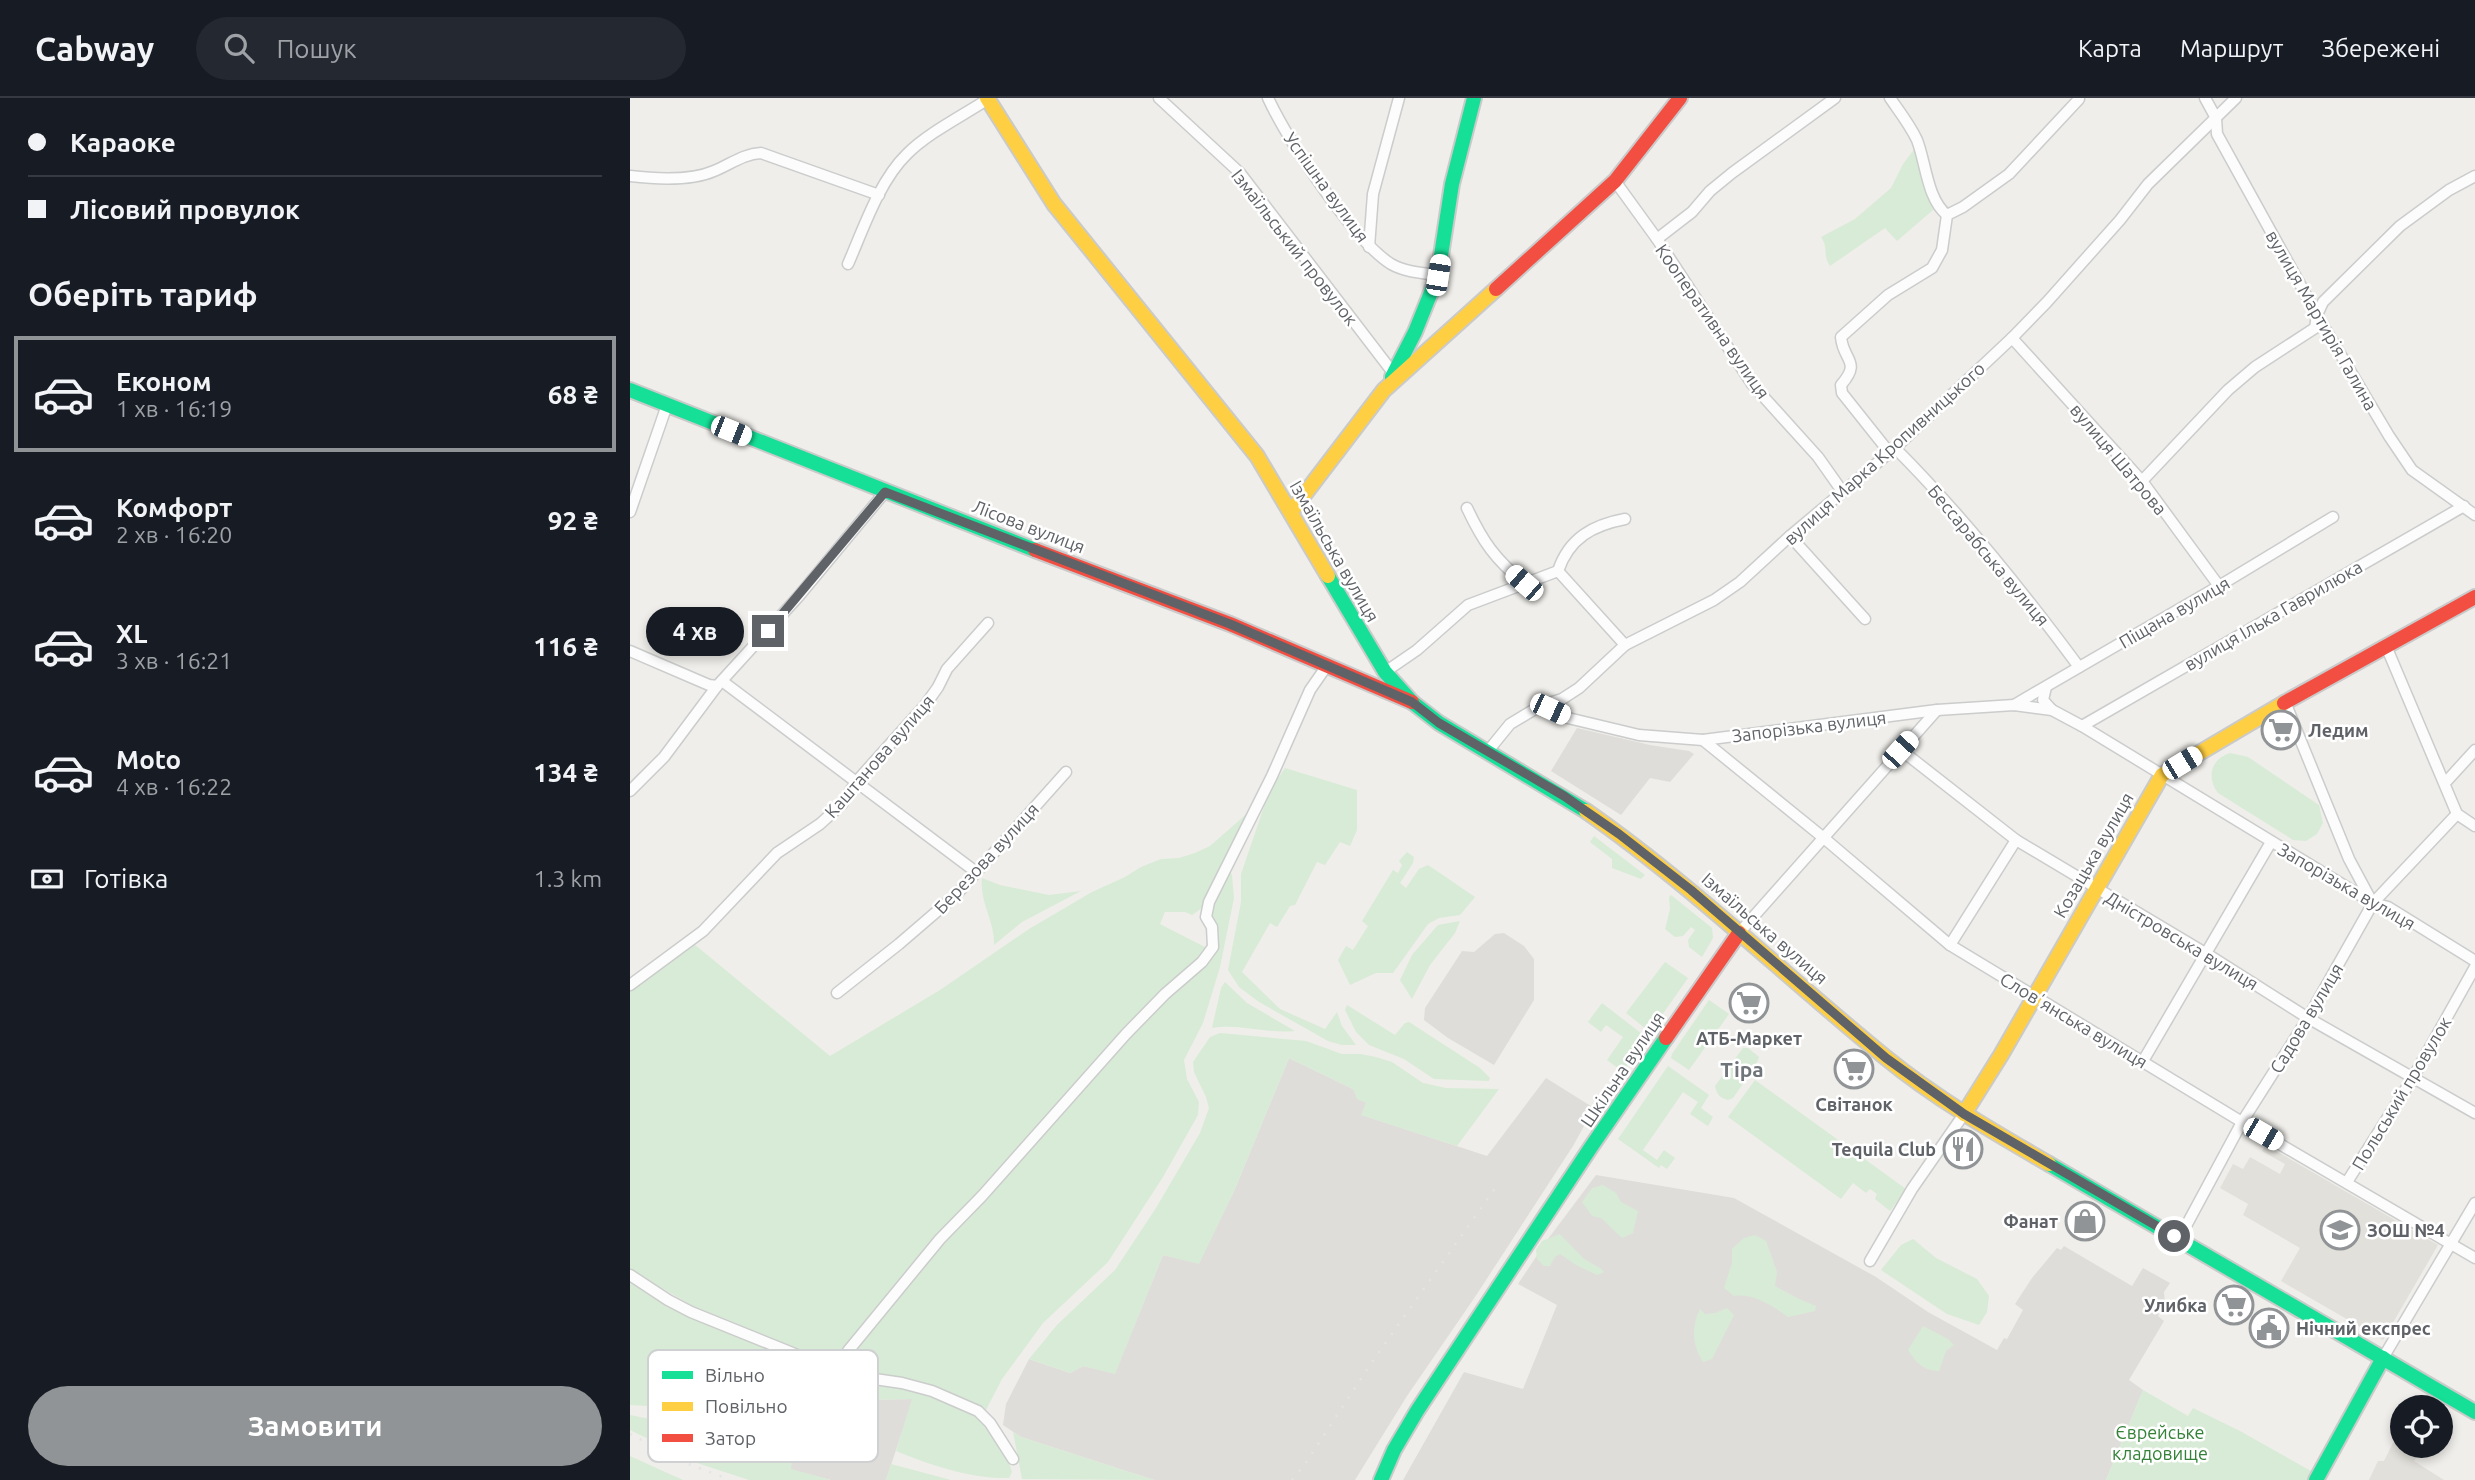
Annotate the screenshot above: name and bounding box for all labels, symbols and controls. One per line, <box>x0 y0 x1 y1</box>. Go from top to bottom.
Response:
search box <box>196 17 686 80</box>
icon: search <box>220 29 258 67</box>
text: Cabway <box>35 30 154 67</box>
text: Пошук <box>276 34 357 63</box>
text: Карта <box>2078 35 2142 62</box>
text: Маршрут <box>2180 35 2283 62</box>
text: Збережені <box>2321 35 2440 62</box>
text: Караоке <box>70 128 176 157</box>
street label: Успішна вулиця <box>1280 128 1374 246</box>
street label: Ізмаїльський провулок <box>1228 165 1362 329</box>
text: Лісовий провулок <box>70 195 300 224</box>
street label: вулиця Мартирія Галина <box>2262 227 2382 413</box>
street label: Кооперативна вулиця <box>1652 240 1774 402</box>
car <box>1425 253 1452 297</box>
text: Оберіть тариф <box>28 276 258 312</box>
street label: вулиця Марка Кропивницького <box>1780 358 1988 548</box>
icon: car <box>32 363 95 426</box>
text: Економ <box>116 367 212 396</box>
text: 68 ₴ <box>548 380 598 409</box>
text: 1 хв · 16:19 <box>116 396 232 421</box>
street label: вулиця Шатрова <box>2067 399 2171 519</box>
car <box>708 413 755 449</box>
street label: Ізмаїльська вулиця <box>1286 477 1384 625</box>
street label: Бессарабська вулиця <box>1924 481 2054 629</box>
icon: car <box>32 489 95 552</box>
text: Комфорт <box>116 493 232 522</box>
street label: Лісова вулиця <box>970 495 1088 557</box>
text: 92 ₴ <box>548 506 598 535</box>
text: 2 хв · 16:20 <box>116 522 232 547</box>
street label: вулиця Ілька Гаврилюка <box>2181 556 2365 674</box>
car <box>1502 561 1547 605</box>
street label: Піщана вулиця <box>2115 572 2233 652</box>
callout: 4 хв <box>646 606 744 656</box>
icon: car <box>32 615 95 678</box>
route end <box>752 615 784 647</box>
text: XL <box>116 619 147 648</box>
text: 4 хв <box>673 619 717 644</box>
text: 116 ₴ <box>533 632 598 661</box>
text: 3 хв · 16:21 <box>116 648 232 673</box>
street label: Каштанова вулиця <box>820 691 938 821</box>
car <box>1527 691 1574 727</box>
street label: Запорізька вулиця <box>1731 707 1887 745</box>
supermarket icon: Ледим <box>2260 709 2302 751</box>
place label: Ледим <box>2308 720 2369 740</box>
car <box>1879 727 1922 773</box>
icon: car <box>32 741 95 804</box>
car <box>2159 743 2206 783</box>
text: Moto <box>116 745 181 774</box>
text: 134 ₴ <box>533 758 598 787</box>
text: 4 хв · 16:22 <box>116 774 232 799</box>
street label: Козацька вулиця <box>2049 789 2137 921</box>
street label: Березова вулиця <box>930 799 1042 917</box>
street label: Запорізька вулиця <box>2275 839 2419 933</box>
icon: cash <box>28 860 66 898</box>
text: Готівка <box>84 864 168 893</box>
text: 1.3 km <box>534 866 602 891</box>
street label: Ізмаїльська вулиця <box>1698 868 1832 988</box>
street label: Дністровська вулиця <box>2102 886 2262 994</box>
street label: Садова вулиця <box>2265 960 2347 1076</box>
street label: Словʼянська вулиця <box>1997 968 2151 1072</box>
supermarket icon: АТБ-Маркет <box>1728 982 1770 1024</box>
street label: Шкільна вулиця <box>1576 1008 1668 1130</box>
street label: Польський провулок <box>2347 1013 2455 1173</box>
place label: АТБ-Маркет <box>1696 1028 1802 1048</box>
supermarket icon: Світанок <box>1833 1048 1875 1090</box>
district label: Тіра <box>1720 1057 1764 1081</box>
place label: Світанок <box>1815 1094 1894 1114</box>
car <box>2240 1114 2287 1154</box>
restaurant icon: Tequila Club <box>1942 1128 1984 1170</box>
place label: Tequila Club <box>1832 1139 1936 1159</box>
shop icon: Фанат <box>2064 1200 2106 1242</box>
school or university icon: ЗОШ №4 <box>2319 1209 2361 1251</box>
place label: Фанат <box>2003 1211 2058 1231</box>
route start <box>2158 1220 2190 1252</box>
place label: ЗОШ №4 <box>2367 1220 2445 1240</box>
supermarket icon: Улибка <box>2213 1284 2255 1326</box>
place label: Улибка <box>2144 1295 2207 1315</box>
public building icon: Нічний експрес <box>2248 1307 2290 1349</box>
place label: Нічний експрес <box>2296 1318 2431 1338</box>
legend <box>648 1350 878 1462</box>
text: Вільно <box>705 1364 765 1386</box>
button: Замовити <box>28 1386 602 1466</box>
text: Повільно <box>705 1395 788 1417</box>
map controls <box>2390 1395 2453 1458</box>
button: locate <box>2390 1395 2453 1458</box>
park label: Єврейське кладовище <box>2112 1422 2208 1463</box>
text: Затор <box>705 1427 756 1449</box>

